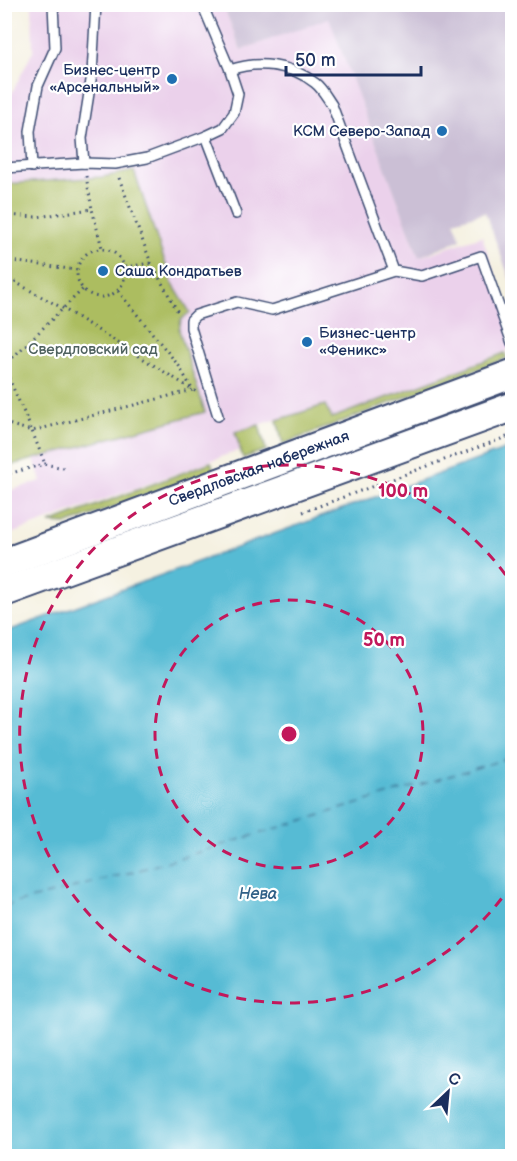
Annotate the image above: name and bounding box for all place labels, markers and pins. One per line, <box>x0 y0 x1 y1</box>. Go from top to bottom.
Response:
place label: Бизнес-центр «Арсенальный» <box>49 61 161 97</box>
marker: Бизнес-центр «Арсенальный» <box>165 72 179 86</box>
place label: КСМ Северо-Запад <box>293 122 430 141</box>
marker: КСМ Северо-Запад <box>435 124 449 138</box>
place label: Саша Кондратьев <box>115 262 242 281</box>
marker: Саша Кондратьев <box>96 264 110 278</box>
place label: Бизнес-центр «Феникс» <box>319 324 416 360</box>
marker: Бизнес-центр «Феникс» <box>300 335 314 349</box>
centre of rings <box>279 724 299 744</box>

